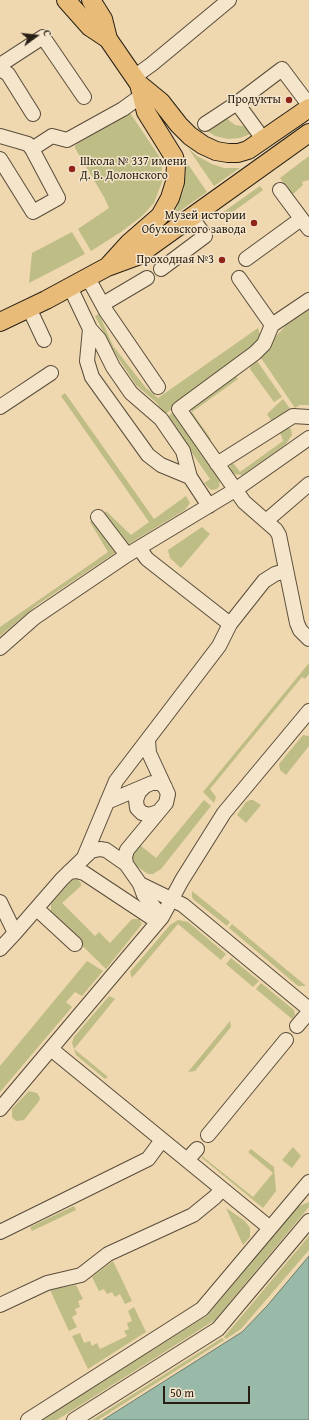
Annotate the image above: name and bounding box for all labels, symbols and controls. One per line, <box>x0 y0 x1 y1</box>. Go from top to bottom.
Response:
north arrow <box>16 16 56 56</box>
text: С <box>39 28 56 38</box>
place label: Продукты <box>228 93 281 107</box>
marker: Продукты <box>284 95 294 105</box>
place label: Школа № 337 имени Д. В. Долонского <box>80 155 187 183</box>
marker: Школа № 337 имени Д. В. Долонского <box>67 164 77 174</box>
place label: Музей истории Обуховского завода <box>142 209 246 237</box>
marker: Музей истории Обуховского завода <box>249 218 259 228</box>
place label: Проходная №3 <box>136 253 214 267</box>
marker: Проходная №3 <box>217 255 227 265</box>
scale bar <box>165 1378 252 1404</box>
text: 50 m <box>170 1384 194 1401</box>

